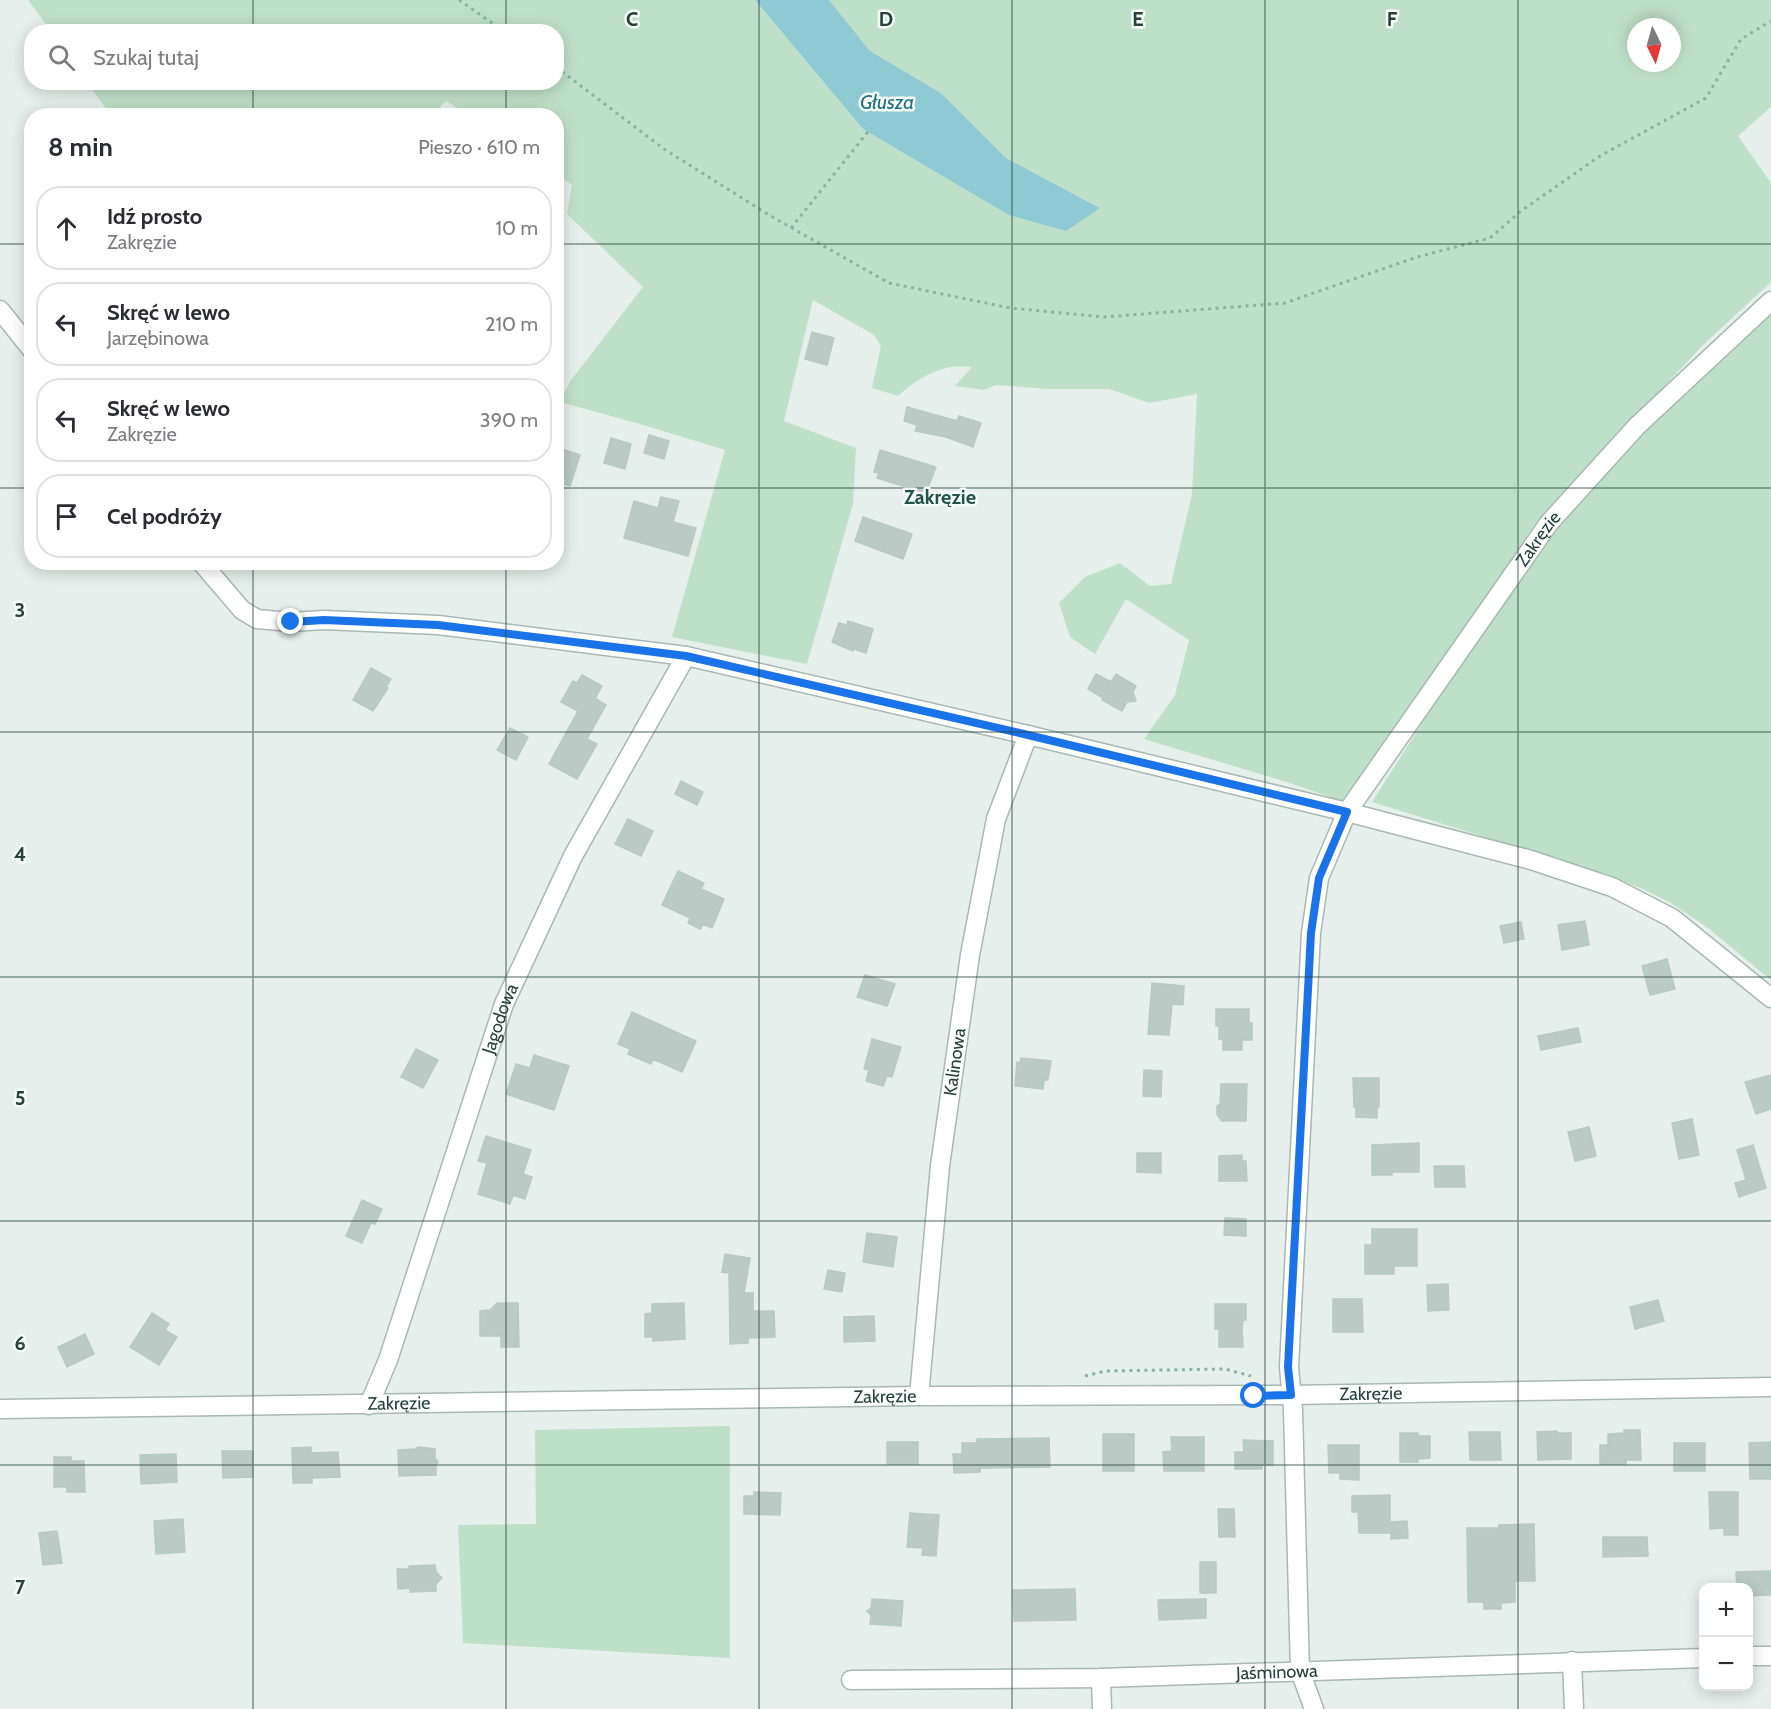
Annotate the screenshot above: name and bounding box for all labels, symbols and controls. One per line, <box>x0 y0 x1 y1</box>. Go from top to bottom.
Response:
text: C <box>626 7 638 31</box>
text: D <box>879 7 893 31</box>
text: E <box>1132 7 1144 31</box>
text: F <box>1387 7 1398 31</box>
north arrow <box>1627 18 1681 72</box>
search box <box>24 24 564 90</box>
icon: search <box>45 41 78 74</box>
text: Szukaj tutaj <box>93 44 199 71</box>
water label: Głusza <box>860 90 914 114</box>
text: 8 min <box>48 131 113 163</box>
text: Pieszo · 610 m <box>418 135 540 159</box>
text: Idź prosto <box>107 203 202 230</box>
icon: ahead <box>50 212 83 245</box>
text: 10 m <box>495 216 538 240</box>
text: Zakręzie <box>107 230 177 254</box>
text: Skręć w lewo <box>107 299 230 326</box>
icon: left <box>50 308 83 341</box>
text: 210 m <box>485 312 538 336</box>
text: Jarzębinowa <box>107 326 209 350</box>
text: Skręć w lewo <box>107 395 230 422</box>
icon: left <box>50 404 83 437</box>
text: 390 m <box>480 408 538 432</box>
text: Zakręzie <box>107 422 177 446</box>
district label: Zakręzie <box>904 485 976 509</box>
icon: arrive <box>50 500 83 533</box>
text: Cel podróży <box>107 503 222 530</box>
street label: Zakręzie <box>1511 507 1565 571</box>
text: 3 <box>15 598 25 622</box>
route end <box>277 608 303 634</box>
text: 4 <box>14 842 26 866</box>
street label: Jagodowa <box>477 980 523 1058</box>
street label: Kalinowa <box>939 1026 971 1097</box>
text: 5 <box>15 1086 25 1110</box>
text: 6 <box>14 1331 26 1355</box>
route start <box>1240 1382 1266 1408</box>
street label: Zakręzie <box>1339 1382 1403 1405</box>
street label: Zakręzie <box>853 1385 917 1408</box>
street label: Zakręzie <box>367 1392 431 1415</box>
text: 7 <box>15 1575 26 1599</box>
map controls <box>1699 1583 1753 1691</box>
button: + <box>1699 1583 1753 1637</box>
button: − <box>1699 1637 1753 1691</box>
street label: Jaśminowa <box>1235 1660 1318 1685</box>

